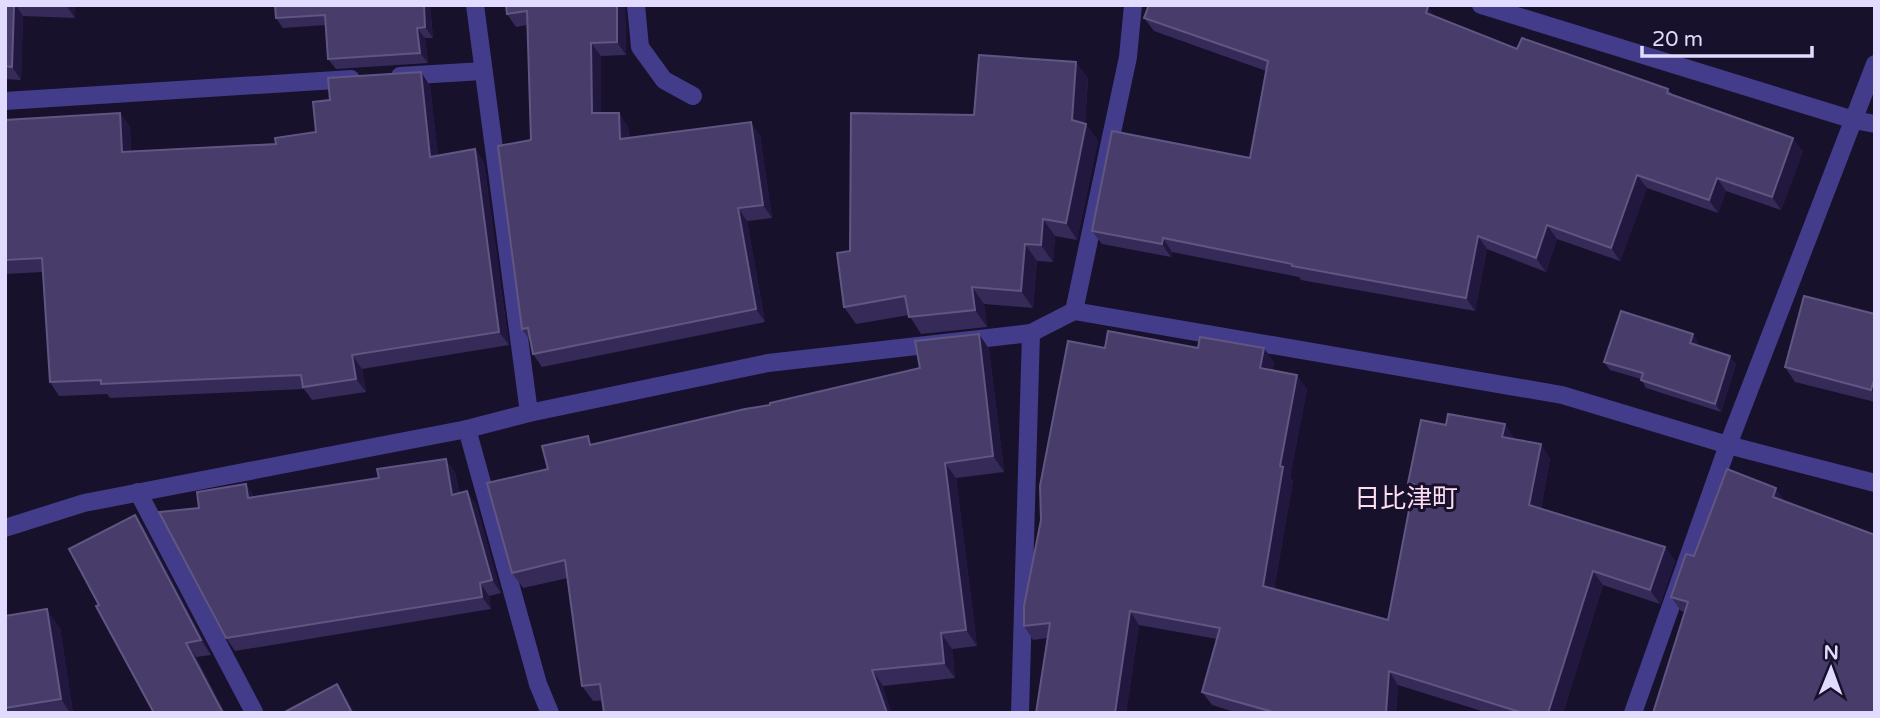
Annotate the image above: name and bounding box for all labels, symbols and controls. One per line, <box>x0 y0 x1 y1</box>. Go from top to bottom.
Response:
scale bar <box>1642 14 1812 58</box>
text: 20 m <box>1652 27 1703 52</box>
district label: 日比津町 <box>1354 483 1458 514</box>
north arrow <box>1796 634 1866 704</box>
text: N <box>1823 642 1839 664</box>

